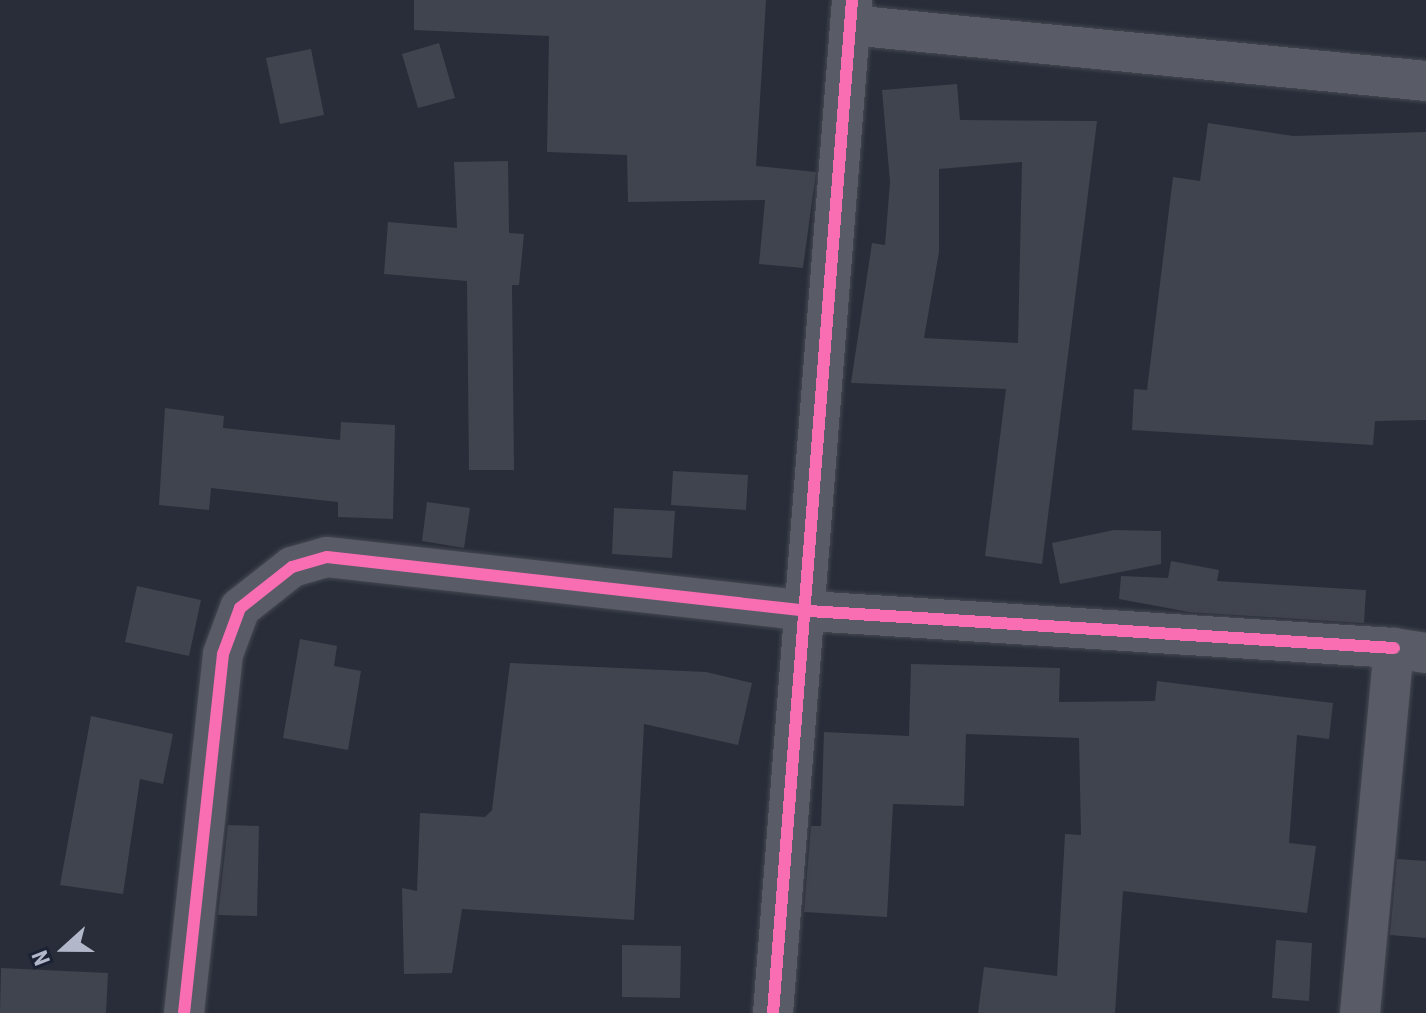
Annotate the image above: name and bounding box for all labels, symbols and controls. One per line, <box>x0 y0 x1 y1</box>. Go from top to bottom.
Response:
north arrow <box>24 909 104 989</box>
text: N <box>27 947 55 969</box>

